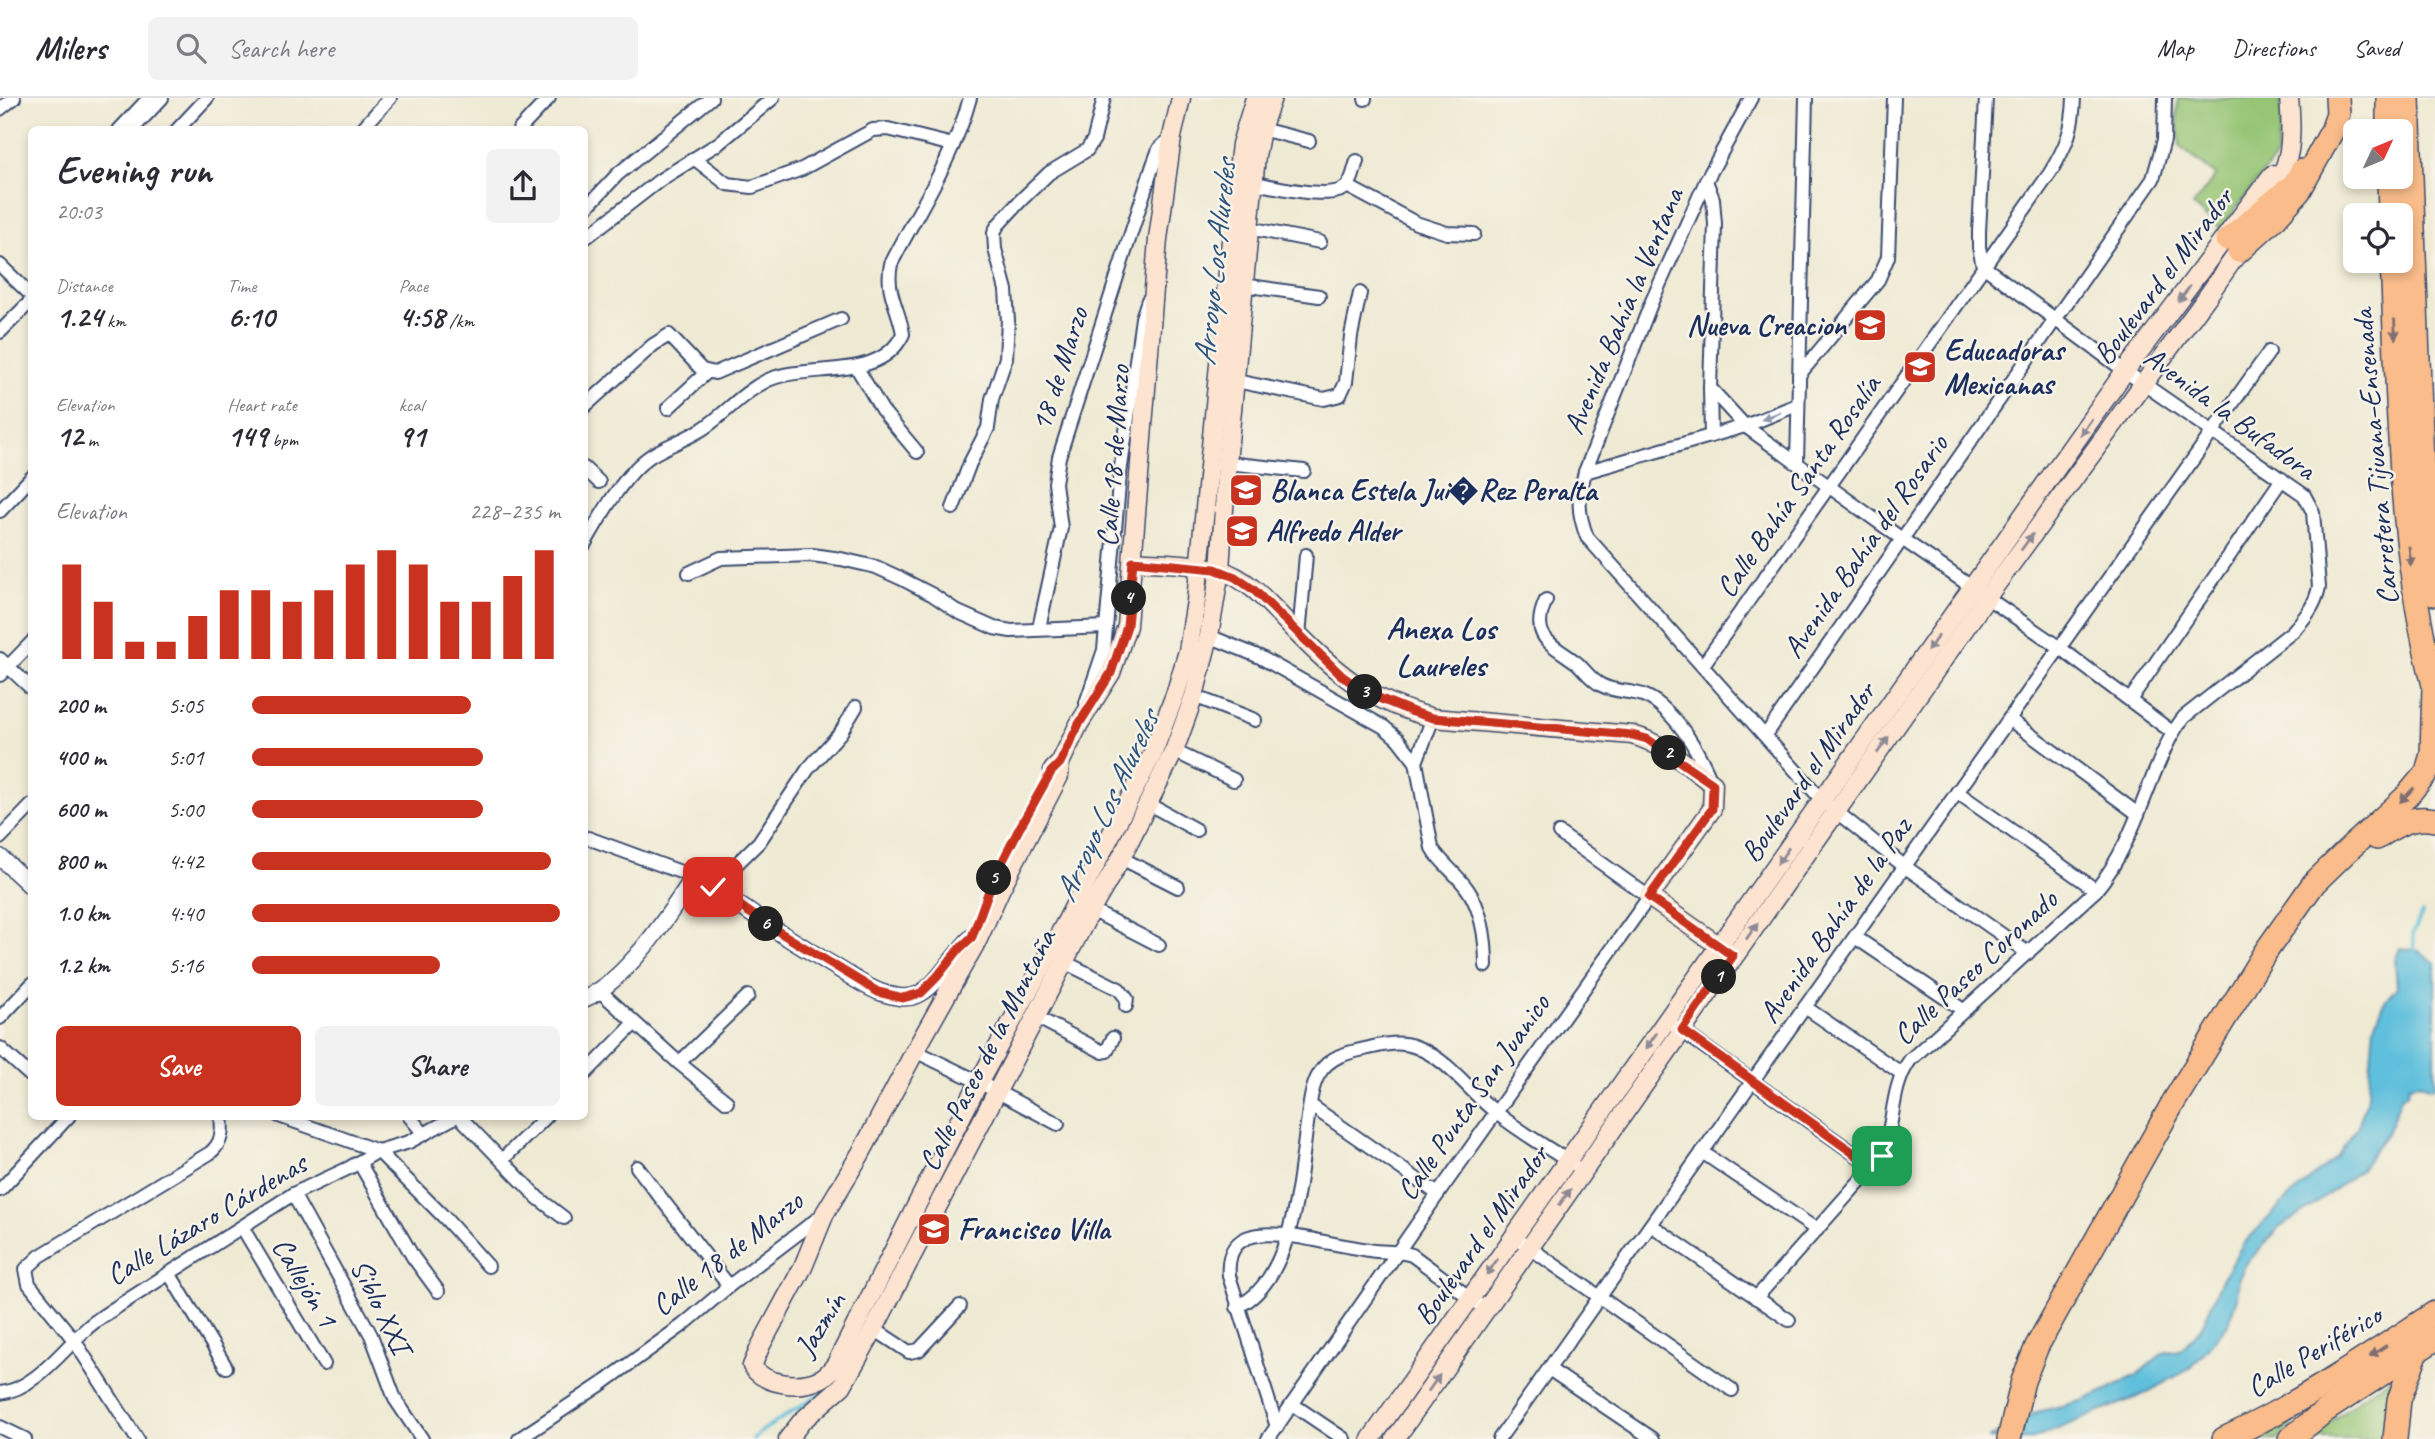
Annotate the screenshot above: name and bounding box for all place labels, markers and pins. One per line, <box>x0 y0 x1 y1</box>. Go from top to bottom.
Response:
place label: Nueva Creacion <box>1687 306 1847 344</box>
school or university icon: Nueva Creacion <box>1851 306 1889 344</box>
place label: Educadoras Mexicanas <box>1944 331 2067 403</box>
school or university icon: Educadoras Mexicanas <box>1901 348 1939 386</box>
school or university icon: Blanca Estela Jui�Rez Peralta <box>1227 471 1265 509</box>
place label: Blanca Estela Jui�Rez Peralta <box>1270 471 1599 509</box>
school or university icon: Alfredo Alder <box>1223 512 1261 550</box>
place label: Alfredo Alder <box>1266 512 1403 550</box>
pin: 4 <box>1112 580 1146 616</box>
pin: 3 <box>1348 674 1382 710</box>
pin: 2 <box>1652 736 1686 770</box>
pin <box>683 857 743 917</box>
pin: 5 <box>976 860 1012 896</box>
pin: 6 <box>748 906 784 942</box>
pin: 1 <box>1702 960 1736 994</box>
pin <box>1852 1126 1912 1186</box>
school or university icon: Francisco Villa <box>915 1210 953 1248</box>
place label: Francisco Villa <box>958 1210 1112 1248</box>

